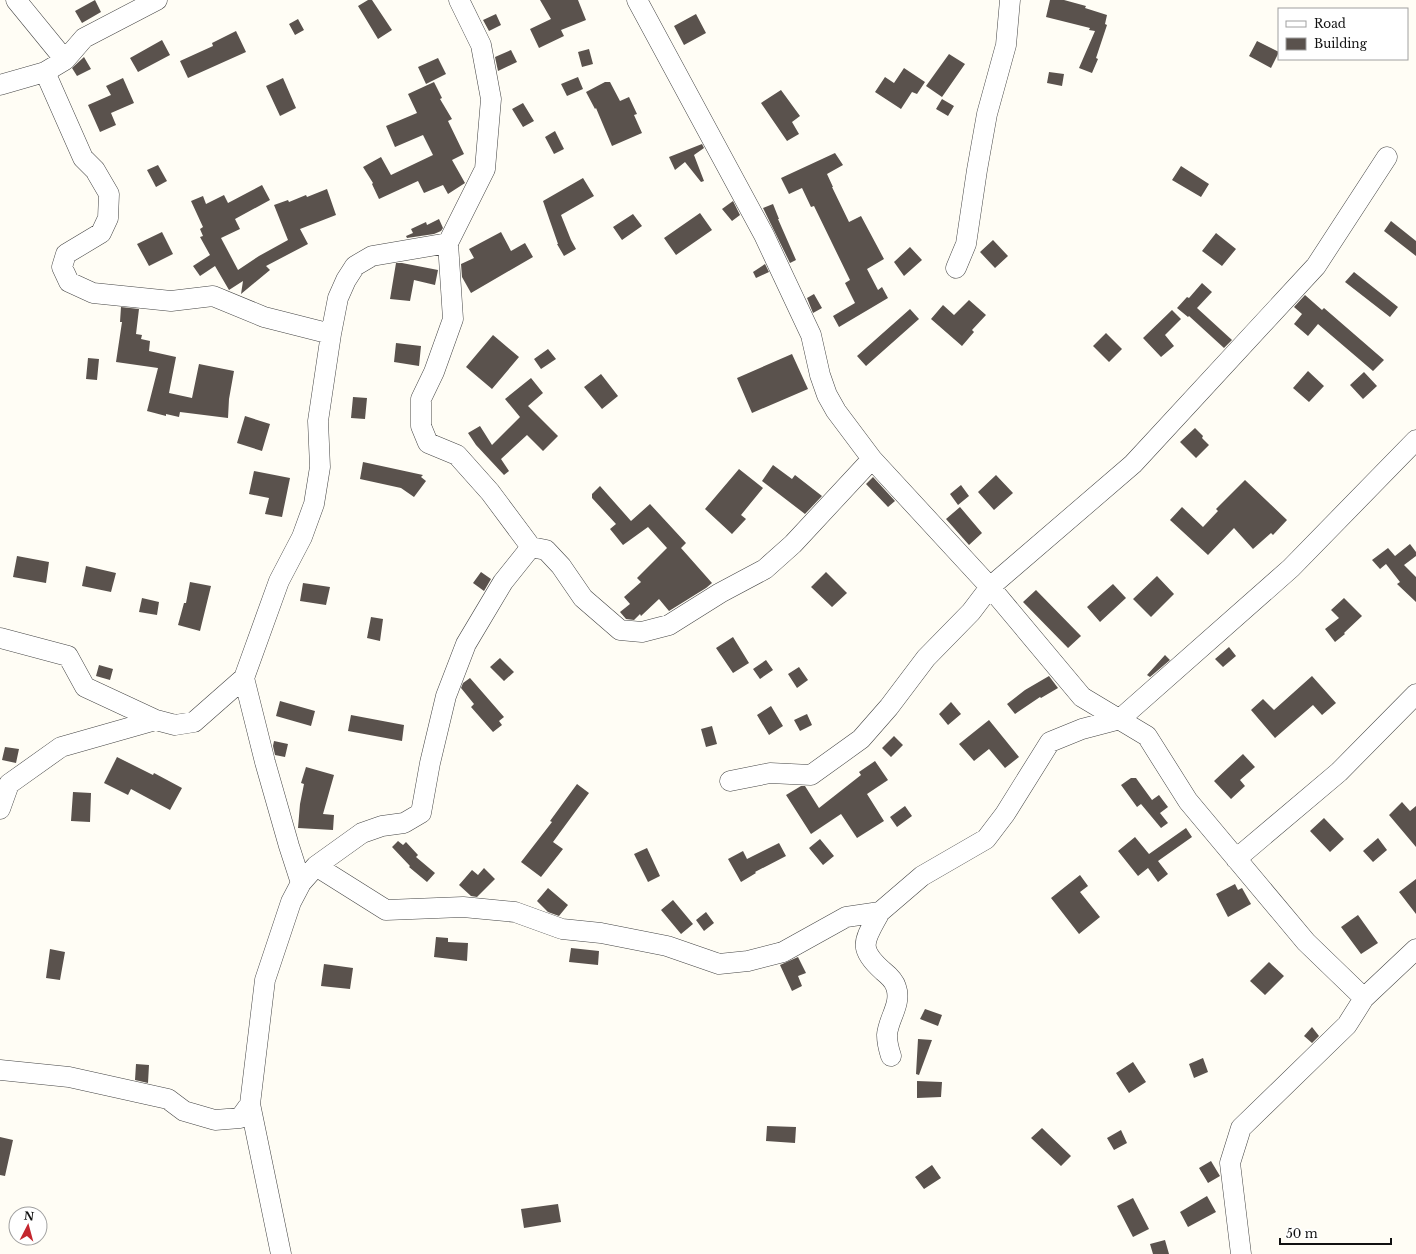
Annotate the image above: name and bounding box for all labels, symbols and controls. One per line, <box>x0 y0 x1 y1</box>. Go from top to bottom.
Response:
legend <box>1278 8 1408 60</box>
text: Road <box>1314 16 1346 31</box>
text: Building <box>1314 36 1368 51</box>
north arrow <box>8 1206 48 1246</box>
text: N <box>23 1209 36 1224</box>
scale bar <box>1280 1220 1391 1246</box>
text: 50 m <box>1286 1226 1318 1241</box>

